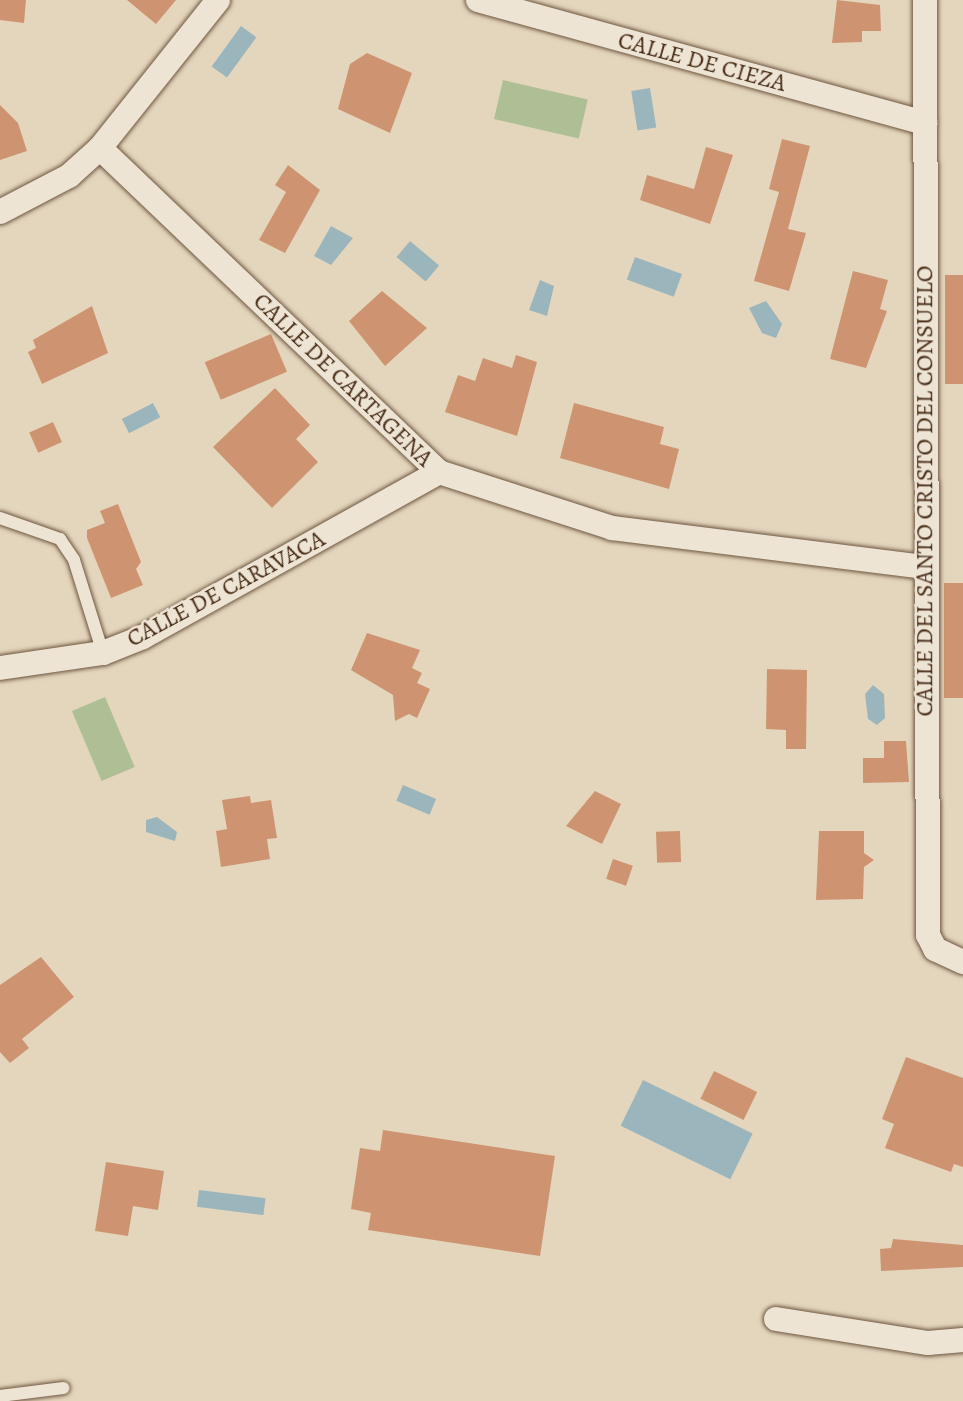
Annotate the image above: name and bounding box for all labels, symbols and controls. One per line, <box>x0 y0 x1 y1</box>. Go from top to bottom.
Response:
street label: CALLE DE CIEZA <box>615 26 789 98</box>
street label: CALLE DEL SANTO CRISTO DEL CONSUELO <box>911 266 939 716</box>
street label: CALLE DE CARTAGENA <box>247 287 439 473</box>
street label: CALLE DE CARAVACA <box>122 525 330 653</box>

